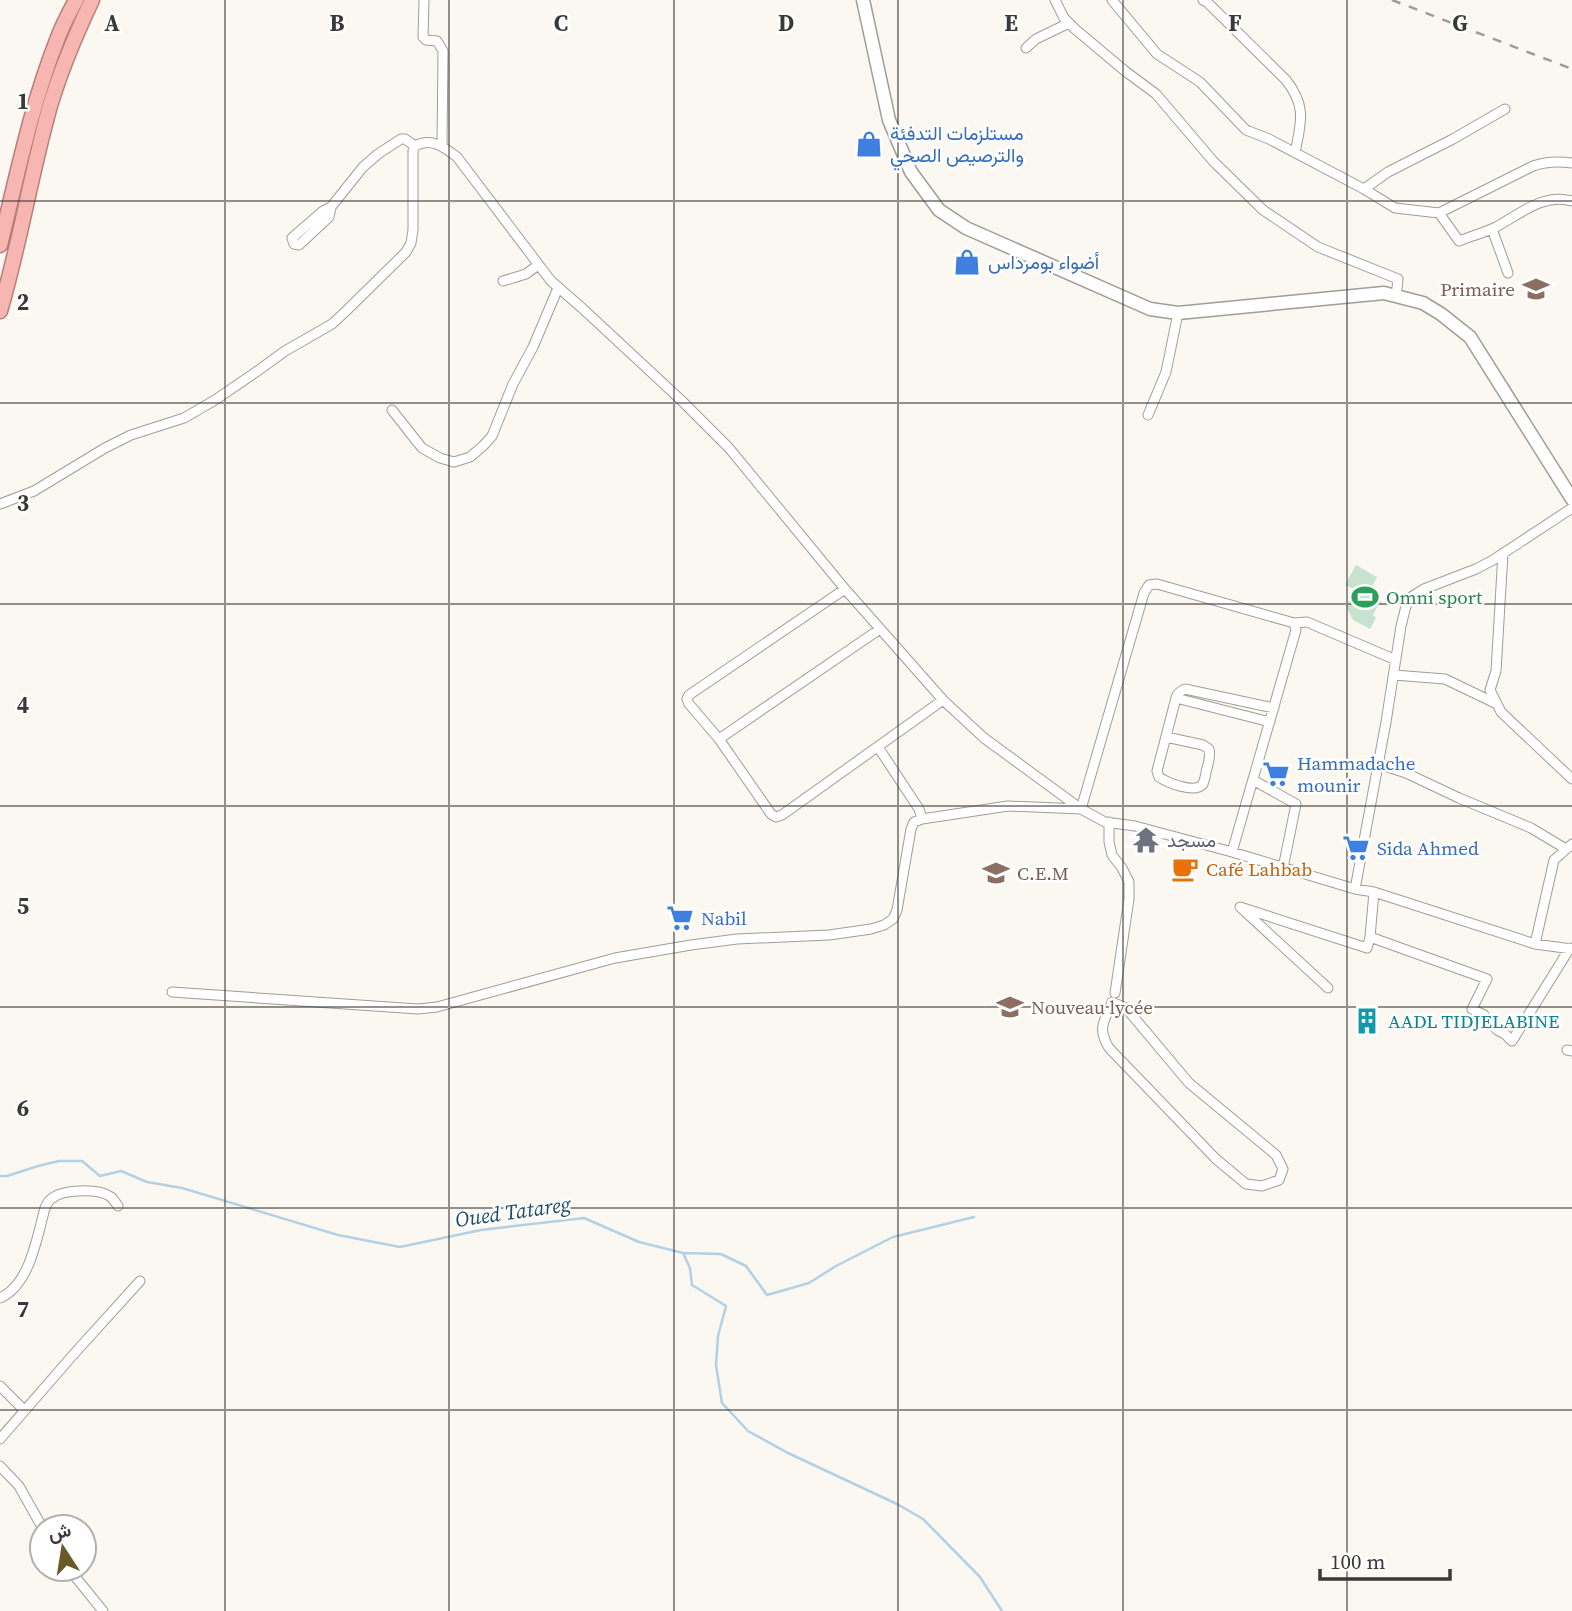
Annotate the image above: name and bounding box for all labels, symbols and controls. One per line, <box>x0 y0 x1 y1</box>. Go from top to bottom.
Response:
text: A <box>104 7 120 39</box>
text: B <box>330 7 345 39</box>
text: C <box>554 7 568 39</box>
text: D <box>778 7 794 39</box>
text: E <box>1004 7 1018 39</box>
text: F <box>1228 7 1242 39</box>
text: G <box>1452 7 1468 39</box>
text: 1 <box>17 85 29 117</box>
place label: مستلزمات التدفئة والترصيص الصحي <box>890 120 1024 171</box>
shop icon: مستلزمات التدفئة والترصيص الصحي <box>854 129 884 159</box>
shop icon: أضواء بومرداس <box>952 247 982 277</box>
place label: أضواء بومرداس <box>988 249 1099 275</box>
school or university icon: Primaire <box>1521 274 1551 304</box>
place label: Primaire <box>1440 276 1515 302</box>
text: 2 <box>17 286 29 318</box>
text: 3 <box>17 487 29 519</box>
sports icon: Omni sport <box>1350 582 1380 612</box>
place label: Omni sport <box>1386 584 1483 610</box>
text: 4 <box>17 689 29 721</box>
place label: Hammadache mounir <box>1297 750 1416 798</box>
supermarket icon: Hammadache mounir <box>1261 759 1291 789</box>
temple icon: مسجد <box>1131 825 1161 855</box>
place label: مسجد <box>1167 827 1216 853</box>
supermarket icon: Sida Ahmed <box>1341 833 1371 863</box>
place label: Sida Ahmed <box>1377 835 1479 861</box>
cafe icon: Café Lahbab <box>1170 854 1200 884</box>
place label: Café Lahbab <box>1206 856 1312 882</box>
school or university icon: C.E.M <box>981 858 1011 888</box>
place label: C.E.M <box>1017 860 1069 886</box>
text: 5 <box>17 890 29 922</box>
supermarket icon: Nabil <box>665 903 695 933</box>
place label: Nabil <box>701 905 747 931</box>
school or university icon: Nouveau lycée <box>995 992 1025 1022</box>
place label: Nouveau lycée <box>1031 994 1153 1020</box>
building icon: AADL TIDJELABINE <box>1352 1006 1382 1036</box>
place label: AADL TIDJELABINE <box>1388 1008 1559 1034</box>
text: 6 <box>17 1092 29 1124</box>
water label: Oued Tatareg <box>453 1189 573 1234</box>
text: 7 <box>17 1293 29 1325</box>
north arrow <box>28 1513 98 1583</box>
text: ش <box>46 1516 73 1546</box>
scale bar <box>1320 1538 1450 1582</box>
text: 100 m <box>1330 1547 1385 1576</box>

